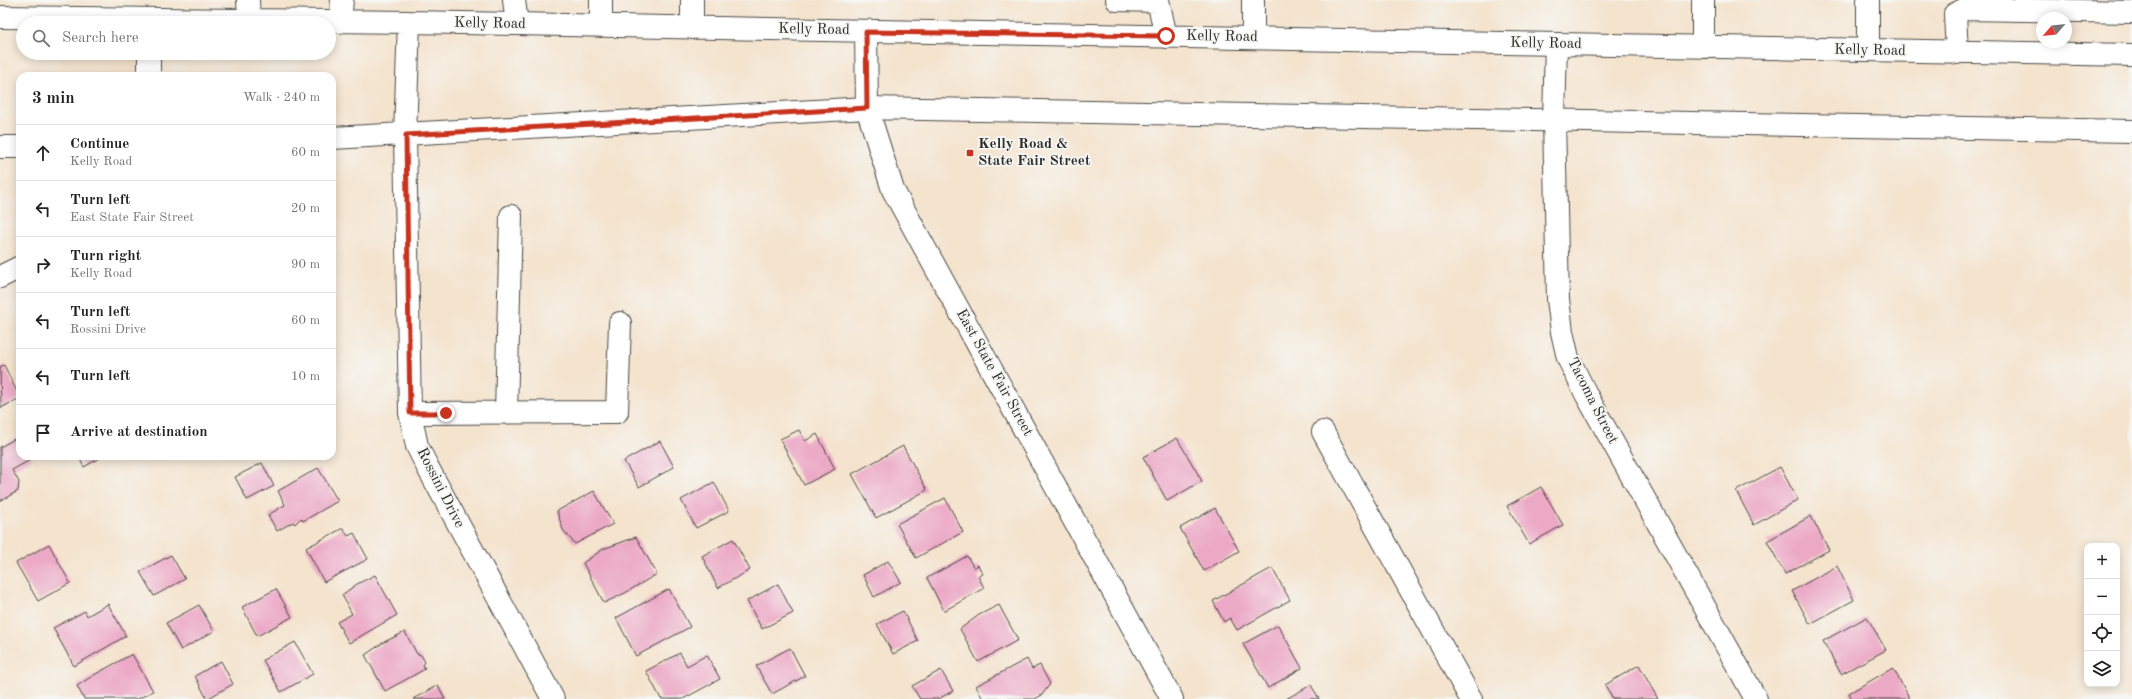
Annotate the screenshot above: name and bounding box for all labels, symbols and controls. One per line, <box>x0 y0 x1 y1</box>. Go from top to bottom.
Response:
north arrow <box>2036 12 2072 48</box>
search box <box>16 16 336 60</box>
street label: Kelly Road <box>454 16 526 32</box>
street label: Kelly Road <box>778 22 850 38</box>
icon: search <box>30 27 52 49</box>
route start <box>1157 27 1175 45</box>
street label: Kelly Road <box>1186 29 1258 45</box>
text: Search here <box>62 31 139 46</box>
street label: Kelly Road <box>1510 36 1582 52</box>
street label: Kelly Road <box>1834 43 1906 59</box>
text: 3 min <box>32 90 75 107</box>
text: Walk · 240 m <box>243 91 320 104</box>
text: Continue <box>70 137 129 152</box>
place label: Kelly Road & State Fair Street <box>978 137 1091 169</box>
icon: ahead <box>32 142 54 164</box>
text: 60 m <box>291 146 320 159</box>
marker: Kelly Road & State Fair Street <box>965 148 975 158</box>
text: Kelly Road <box>70 155 132 168</box>
text: Turn left <box>70 193 130 208</box>
icon: left <box>32 198 54 220</box>
text: 20 m <box>291 202 320 215</box>
text: East State Fair Street <box>70 211 194 224</box>
text: Turn right <box>70 249 141 264</box>
icon: right <box>32 254 54 276</box>
text: 90 m <box>291 258 320 271</box>
text: Kelly Road <box>70 267 132 280</box>
text: Turn left <box>70 305 130 320</box>
street label: East State Fair Street <box>953 307 1035 439</box>
icon: left <box>32 310 54 332</box>
text: 60 m <box>291 314 320 327</box>
text: Rossini Drive <box>70 323 146 336</box>
street label: Tacoma Street <box>1564 355 1620 447</box>
icon: left <box>32 366 54 388</box>
text: Turn left <box>70 369 130 384</box>
text: 10 m <box>291 370 320 383</box>
route end <box>437 404 455 422</box>
icon: arrive <box>32 422 54 444</box>
text: Arrive at destination <box>70 425 208 440</box>
street label: Rossini Drive <box>413 446 467 531</box>
map controls <box>2084 543 2120 687</box>
button: + <box>2084 543 2120 579</box>
button: − <box>2084 579 2120 615</box>
button: locate <box>2084 615 2120 651</box>
button: layers <box>2084 651 2120 687</box>

